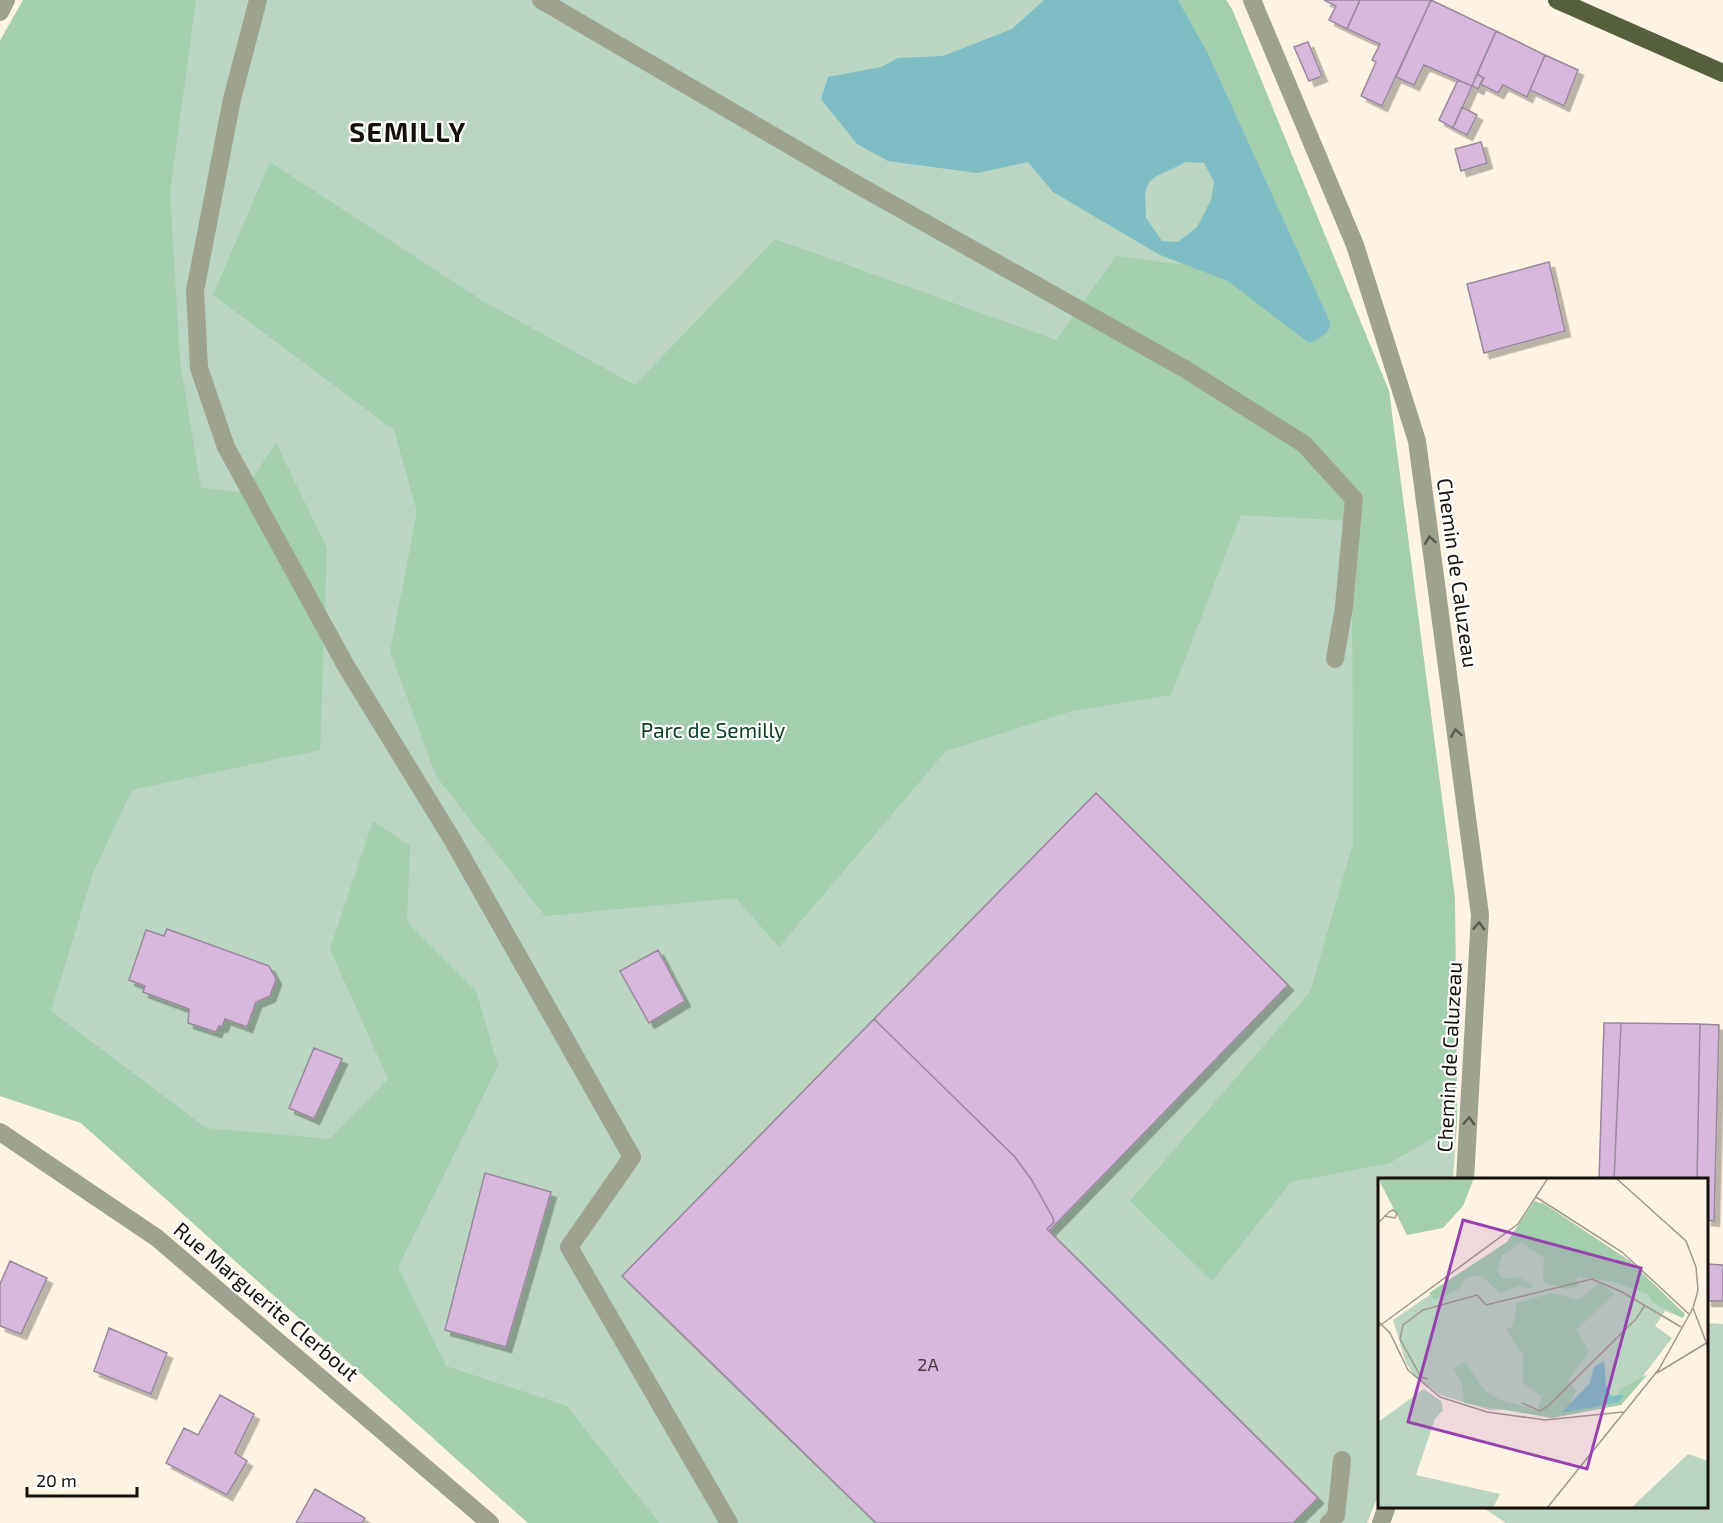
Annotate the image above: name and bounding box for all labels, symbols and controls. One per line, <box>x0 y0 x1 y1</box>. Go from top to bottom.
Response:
district label: SEMILLY <box>349 115 467 147</box>
street label: Chemin de Caluzeau <box>1433 476 1484 669</box>
one-way arrow <box>1425 535 1437 544</box>
park label: Parc de Semilly <box>641 717 785 742</box>
one-way arrow <box>1450 728 1462 738</box>
one-way arrow <box>1473 922 1486 931</box>
street label: Chemin de Caluzeau <box>1431 961 1466 1153</box>
one-way arrow <box>1462 1117 1475 1126</box>
inset map <box>1378 1178 1708 1508</box>
street label: Rue Marguerite Clerbout <box>169 1216 364 1385</box>
house number: 2A <box>917 1353 939 1375</box>
scale bar <box>27 1460 136 1498</box>
text: 20 m <box>36 1469 77 1491</box>

